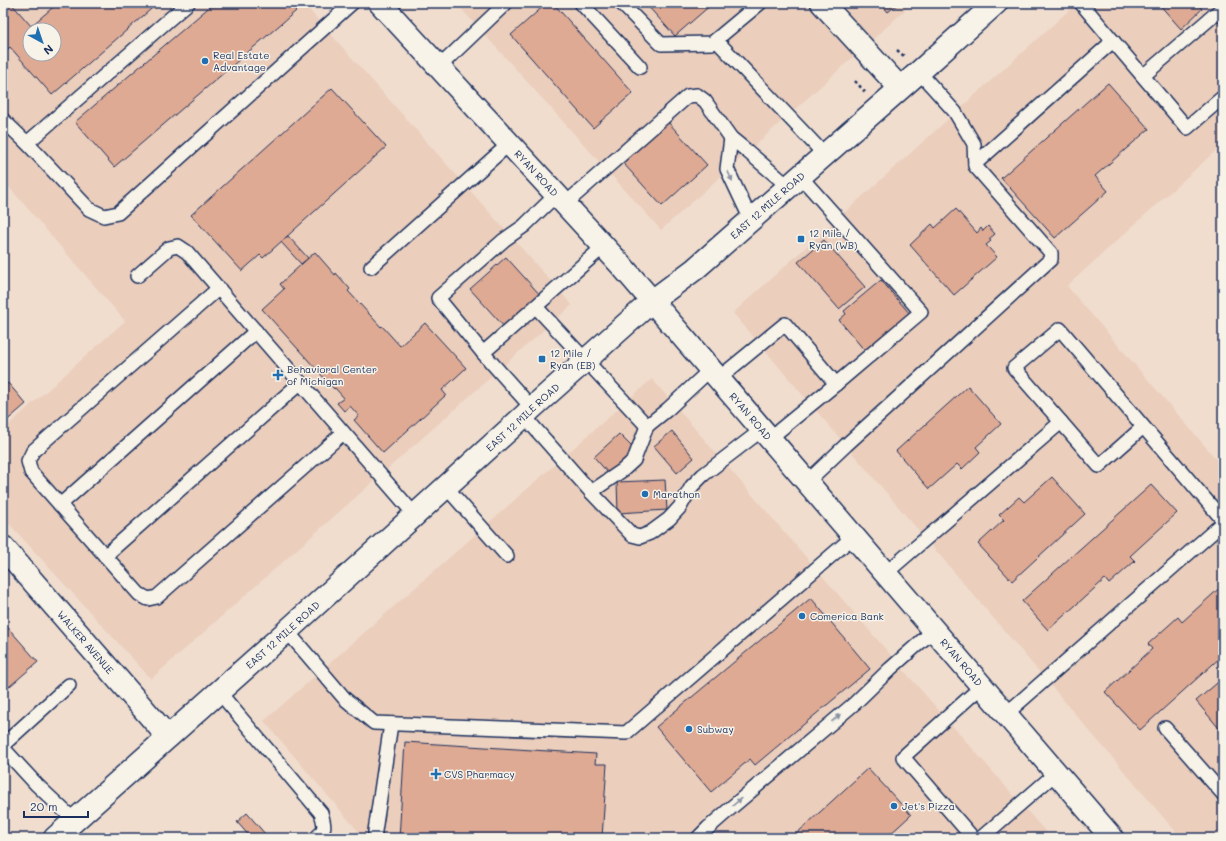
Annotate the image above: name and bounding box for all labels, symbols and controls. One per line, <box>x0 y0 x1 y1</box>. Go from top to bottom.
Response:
north arrow <box>22 22 62 62</box>
text: N <box>41 42 57 58</box>
place label: Real Estate Advantage <box>213 48 269 74</box>
marker: Real Estate Advantage <box>200 56 210 66</box>
street label: RYAN ROAD <box>511 147 561 199</box>
street label: EAST 12 MILE ROAD <box>727 169 808 242</box>
one-way arrow <box>727 170 733 182</box>
place label: 12 Mile / Ryan (WB) <box>809 226 857 252</box>
marker: 12 Mile / Ryan (WB) <box>796 234 806 244</box>
place label: 12 Mile / Ryan (EB) <box>550 346 595 372</box>
marker: 12 Mile / Ryan (EB) <box>537 354 547 364</box>
place label: Behavioral Center of Michigan <box>287 362 377 388</box>
marker: Behavioral Center of Michigan <box>272 369 284 381</box>
street label: EAST 12 MILE ROAD <box>483 380 562 454</box>
street label: RYAN ROAD <box>726 389 775 443</box>
place label: Marathon <box>653 487 700 501</box>
marker: Marathon <box>640 489 650 499</box>
street label: EAST 12 MILE ROAD <box>242 598 323 672</box>
street label: WALKER AVENUE <box>54 607 117 677</box>
place label: Comerica Bank <box>810 609 884 623</box>
marker: Comerica Bank <box>797 611 807 621</box>
street label: RYAN ROAD <box>937 635 986 689</box>
one-way arrow <box>831 714 842 723</box>
place label: Subway <box>697 722 734 736</box>
marker: Subway <box>684 724 694 734</box>
place label: CVS Pharmacy <box>444 767 515 781</box>
marker: CVS Pharmacy <box>431 769 441 779</box>
scale bar <box>24 793 88 819</box>
text: 20 m <box>30 798 58 814</box>
one-way arrow <box>732 798 742 807</box>
place label: Jet's Pizza <box>902 799 955 813</box>
marker: Jet's Pizza <box>889 801 899 811</box>

